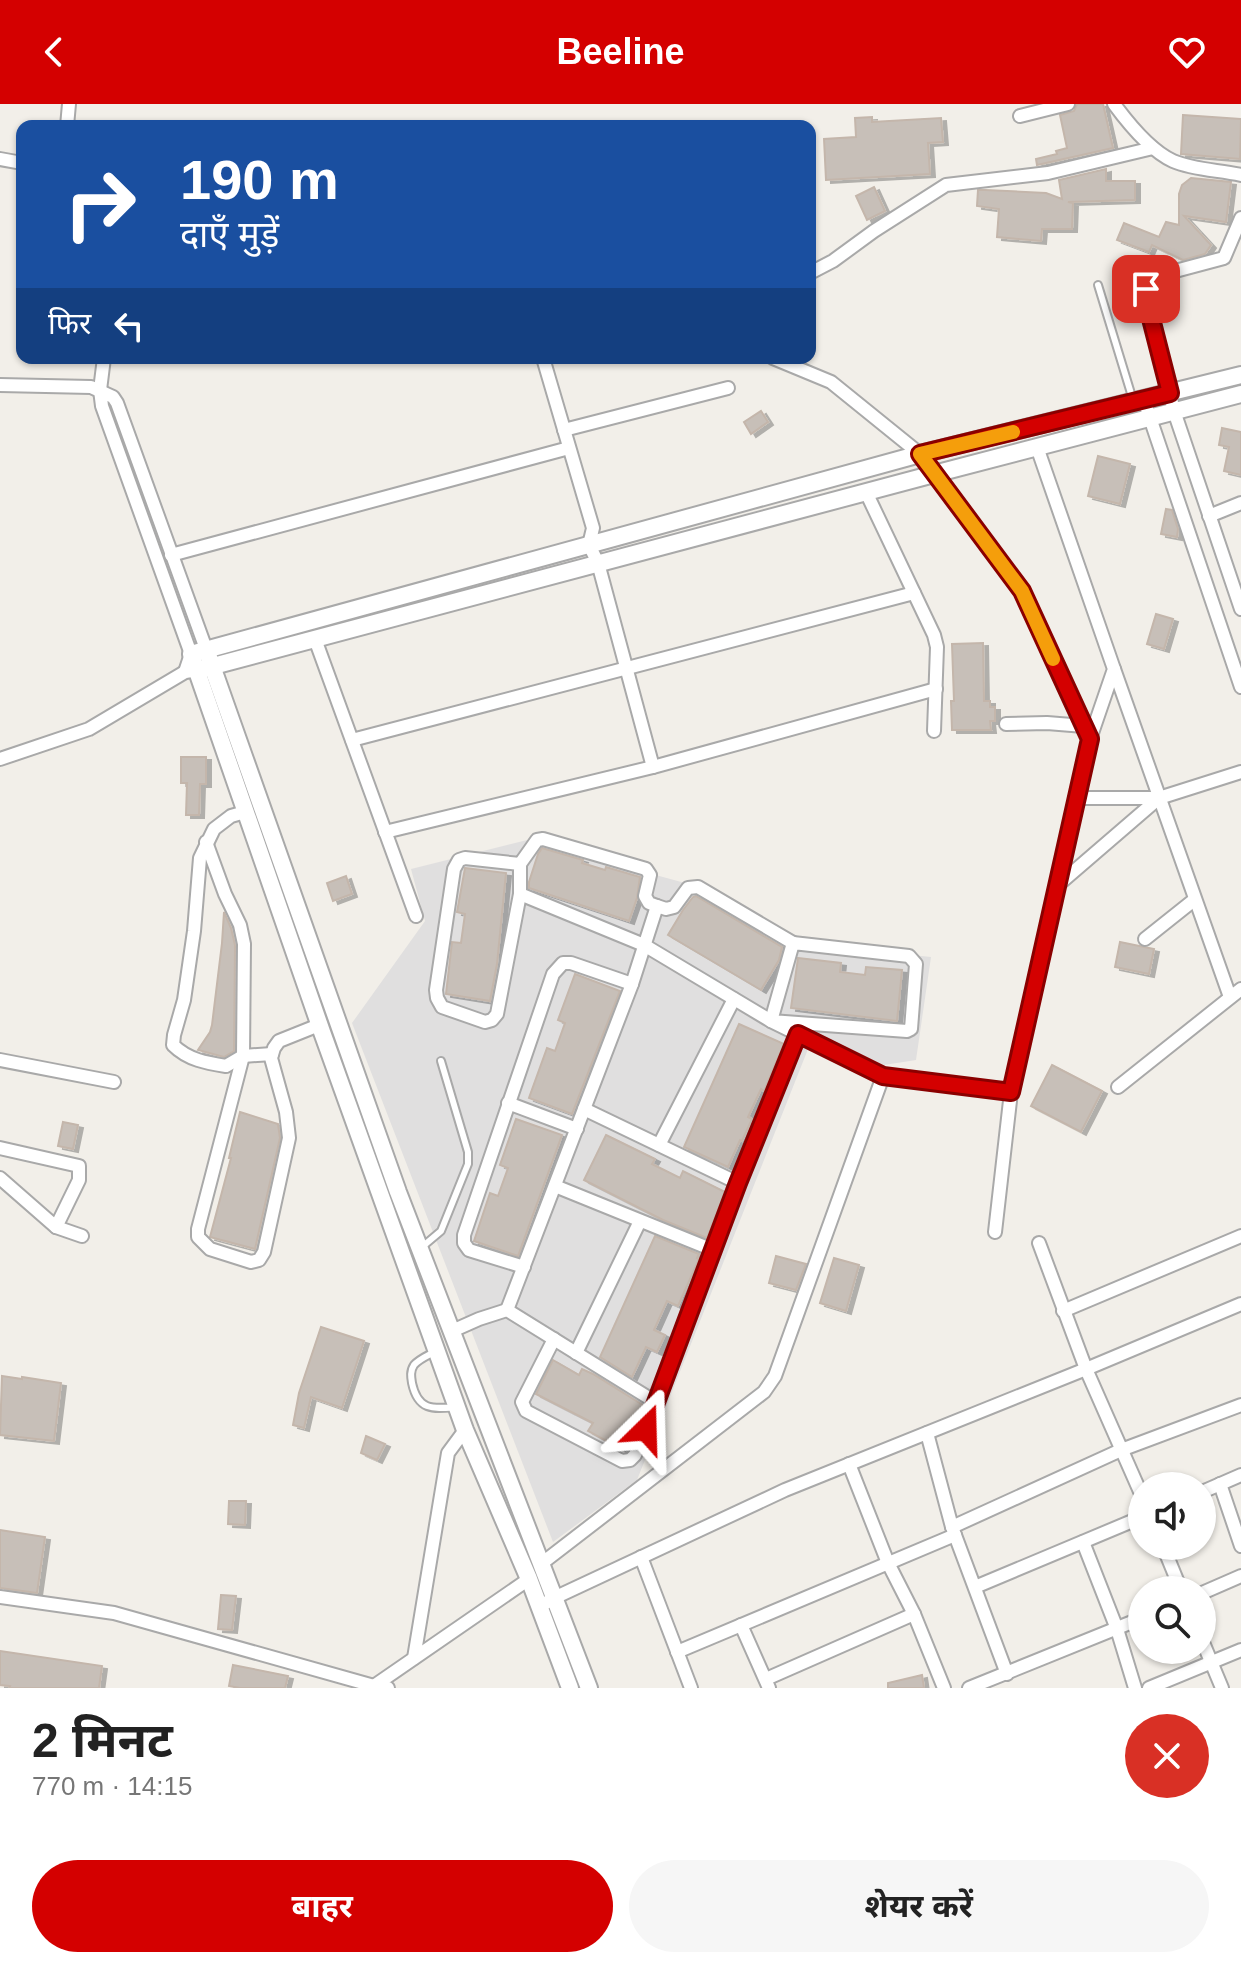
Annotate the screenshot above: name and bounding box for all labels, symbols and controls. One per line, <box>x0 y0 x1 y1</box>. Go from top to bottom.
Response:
icon: back <box>32 30 76 74</box>
icon: heart <box>1165 30 1209 74</box>
text: Beeline <box>556 31 685 72</box>
text: 190 m <box>180 148 339 211</box>
icon: right <box>48 152 152 256</box>
text: दाएँ मुड़ें <box>180 214 279 255</box>
pin <box>1112 255 1180 323</box>
icon: arrive <box>1124 267 1168 311</box>
icon: left <box>107 304 151 348</box>
text: फिर <box>48 307 91 340</box>
position arrow <box>604 1387 688 1471</box>
map controls <box>1128 1472 1216 1664</box>
button: sound <box>1128 1472 1216 1560</box>
button: search <box>1128 1576 1216 1664</box>
text: 2 मिनट <box>32 1714 173 1767</box>
button: close <box>1125 1714 1209 1798</box>
text: 770 m · 14:15 <box>32 1771 192 1801</box>
button: बाहर <box>32 1860 613 1952</box>
button: शेयर करें <box>629 1860 1209 1952</box>

